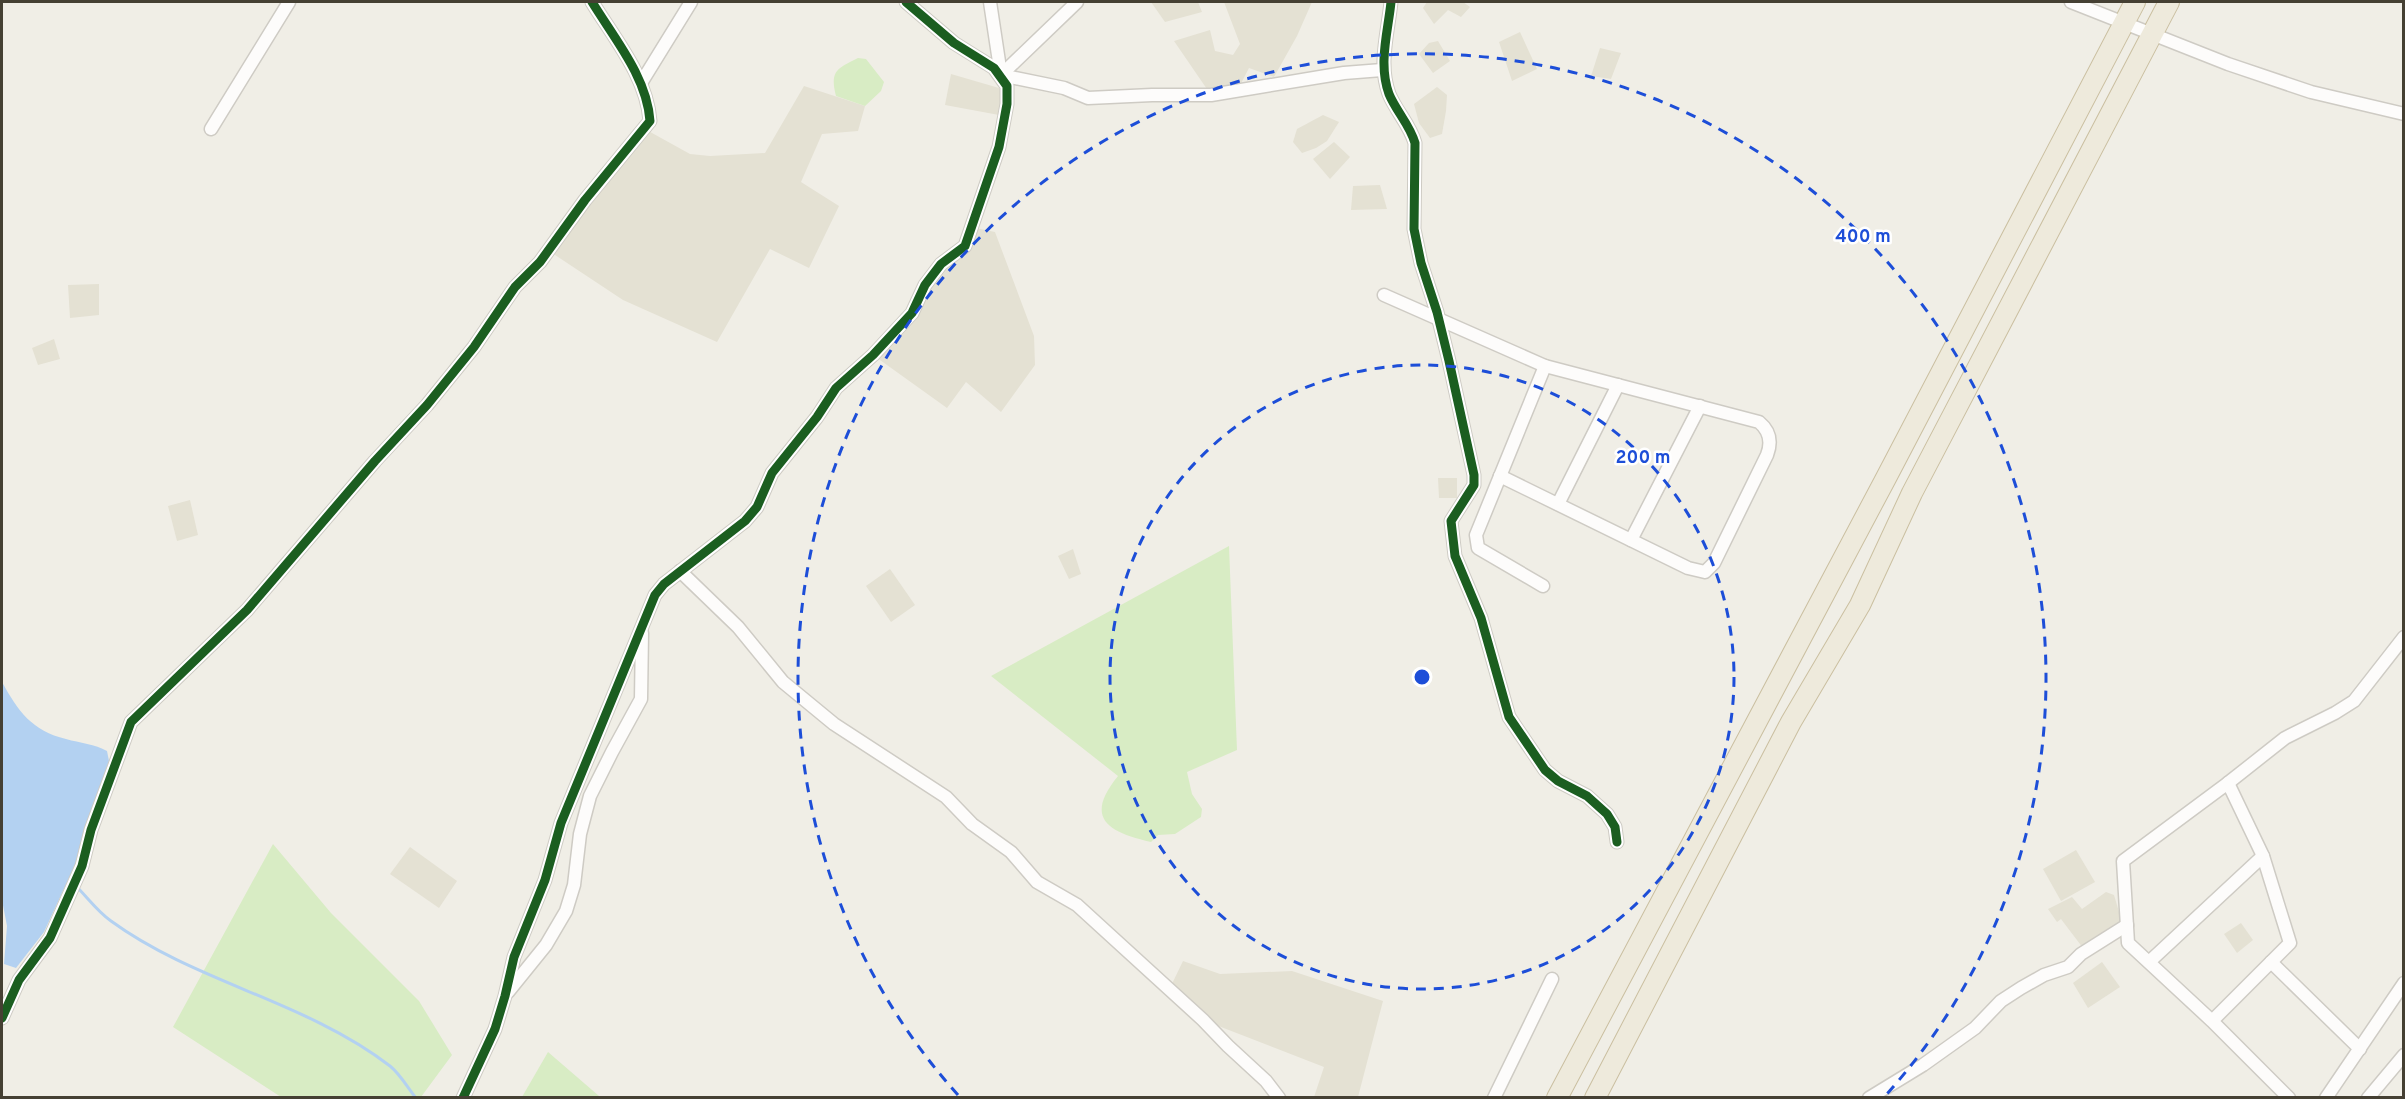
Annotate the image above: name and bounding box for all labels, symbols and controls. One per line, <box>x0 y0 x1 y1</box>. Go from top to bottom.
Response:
text: 400 m <box>1835 226 1891 249</box>
text: 200 m <box>1615 447 1671 470</box>
centre of rings <box>1412 667 1432 687</box>

